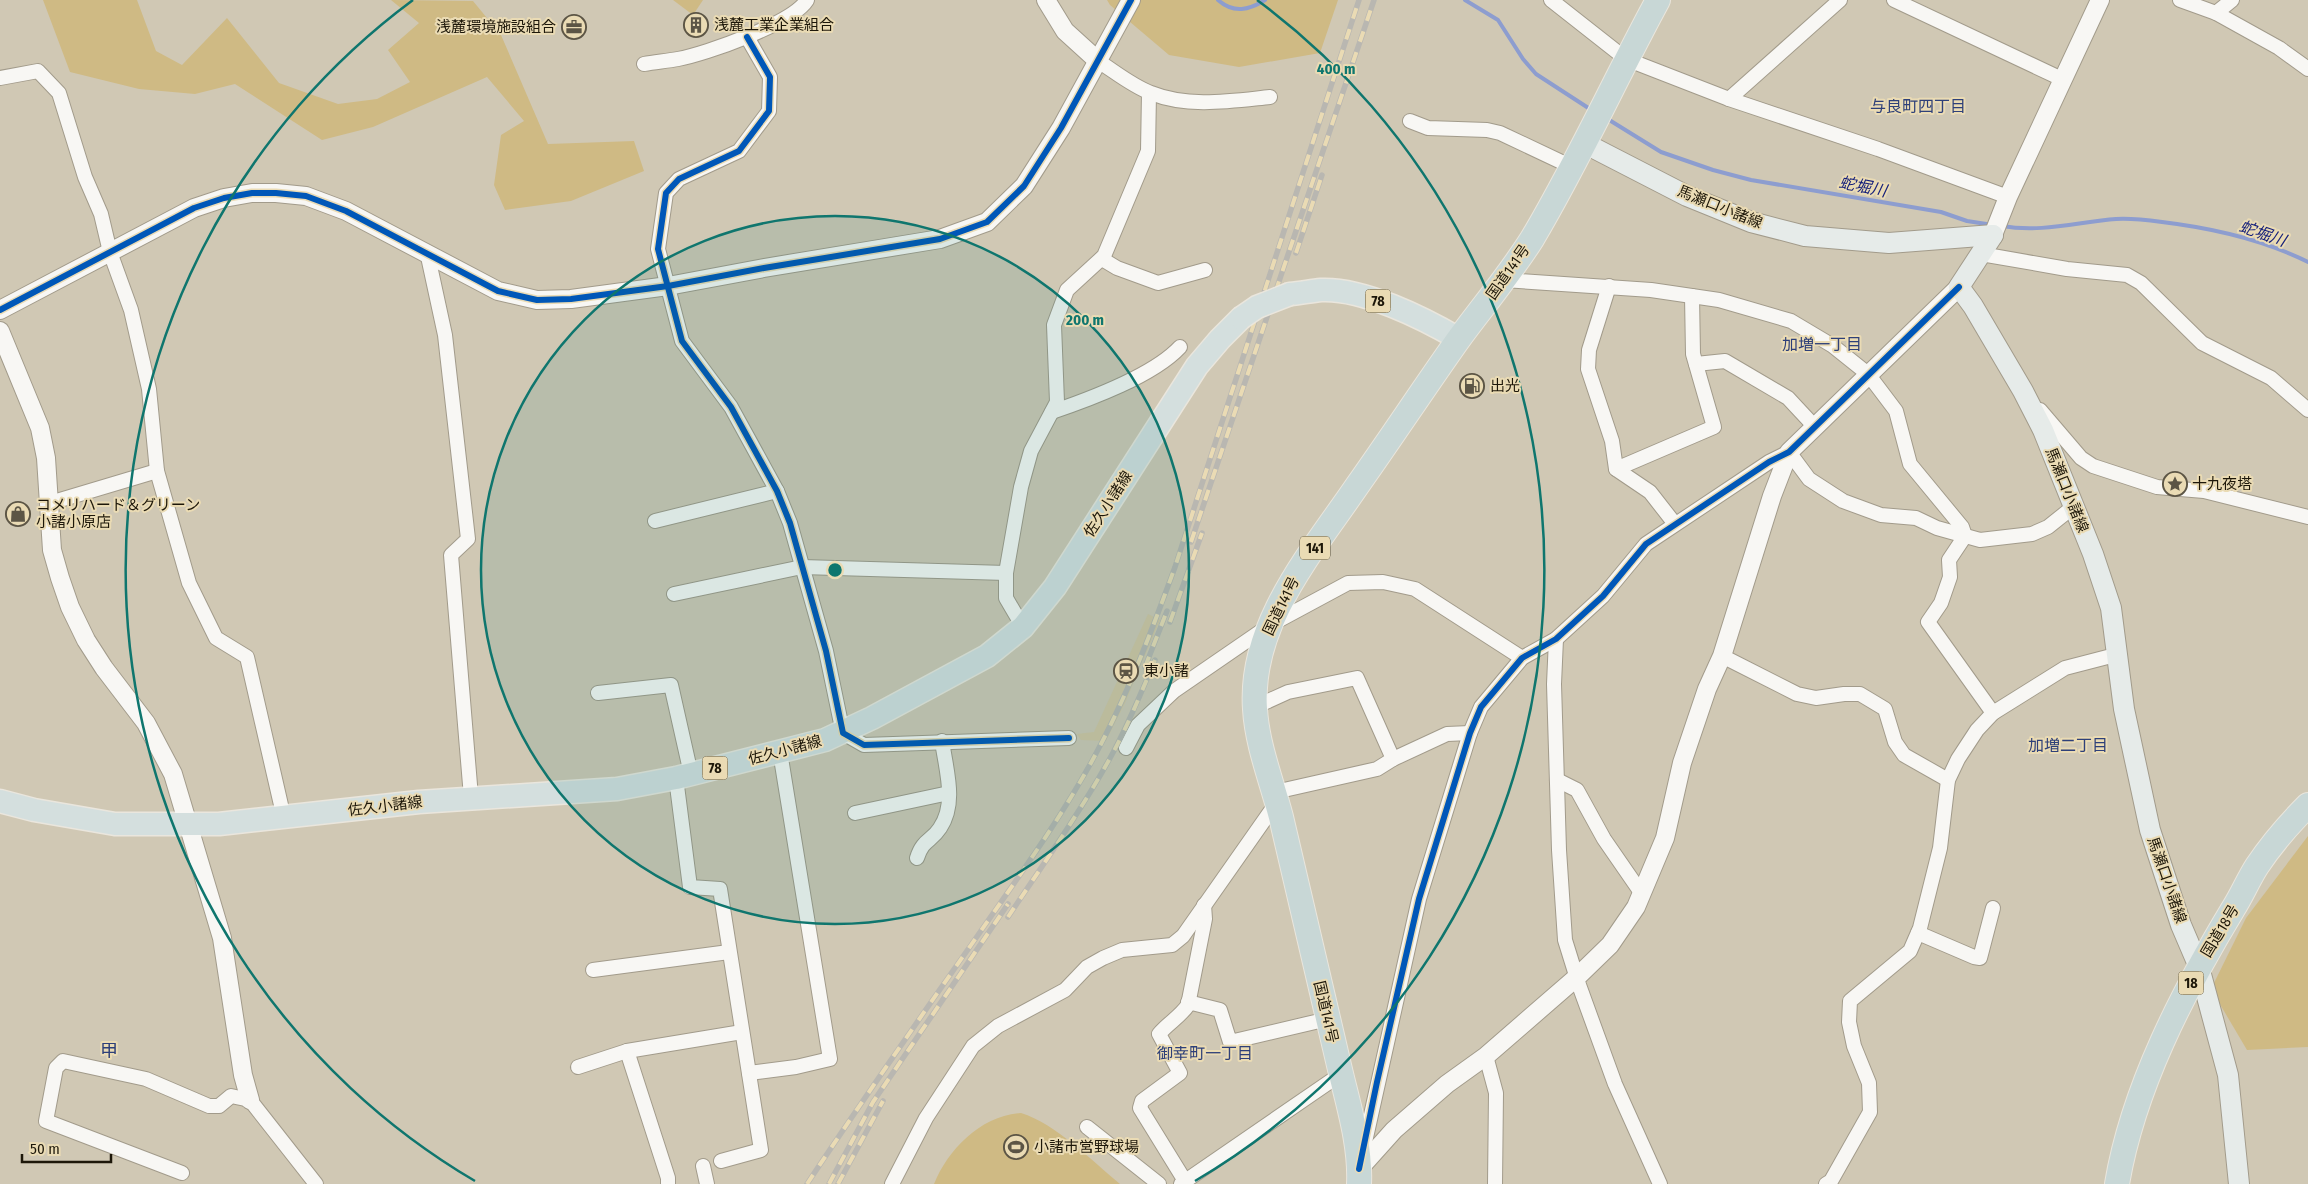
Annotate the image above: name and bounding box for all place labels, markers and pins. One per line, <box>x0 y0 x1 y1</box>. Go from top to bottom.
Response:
building icon: 浅麓工業企業組合 <box>683 12 709 38</box>
office icon: 浅麓環境施設組合 <box>561 14 587 40</box>
place label: 浅麓工業企業組合 <box>714 16 834 34</box>
place label: 浅麓環境施設組合 <box>436 18 556 36</box>
fuel station icon: 出光 <box>1459 373 1485 399</box>
place label: 出光 <box>1490 377 1520 395</box>
place icon: 十九夜塔 <box>2162 471 2188 497</box>
place label: 十九夜塔 <box>2192 475 2252 493</box>
place label: コメリハード＆グリーン 小諸小原店 <box>36 496 200 531</box>
shop icon: コメリハード＆グリーン 小諸小原店 <box>5 501 31 527</box>
centre of rings <box>826 561 844 579</box>
station icon: 東小諸 <box>1113 658 1139 684</box>
place label: 東小諸 <box>1144 662 1189 680</box>
sports icon: 小諸市営野球場 <box>1003 1134 1029 1160</box>
place label: 小諸市営野球場 <box>1034 1138 1139 1156</box>

